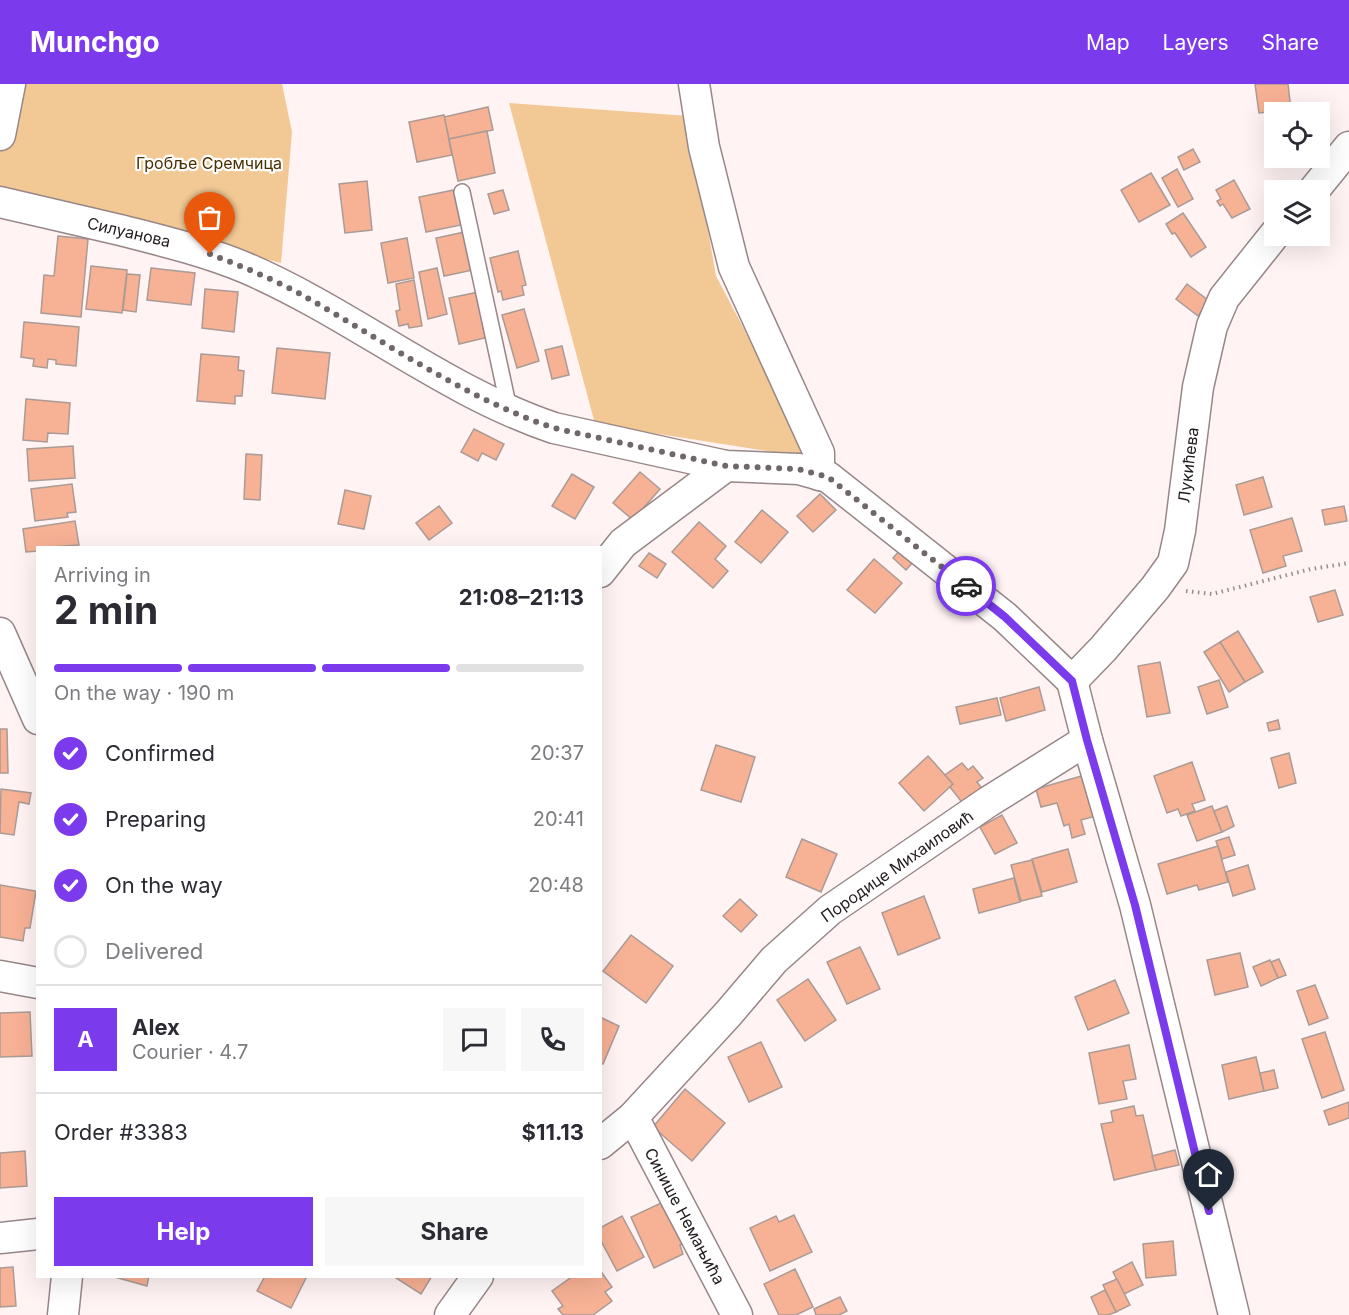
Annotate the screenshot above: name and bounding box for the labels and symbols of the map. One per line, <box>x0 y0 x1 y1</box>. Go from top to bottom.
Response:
park label: Гробље Сремчица <box>136 153 282 173</box>
pin <box>184 192 235 254</box>
street label: Силуанова <box>85 213 173 251</box>
street label: Лукићева <box>1173 426 1203 504</box>
courier <box>936 556 996 616</box>
street label: Породице Михаиловић <box>817 806 977 926</box>
street label: Синише Немањића <box>641 1144 729 1288</box>
pin <box>1183 1149 1234 1211</box>

